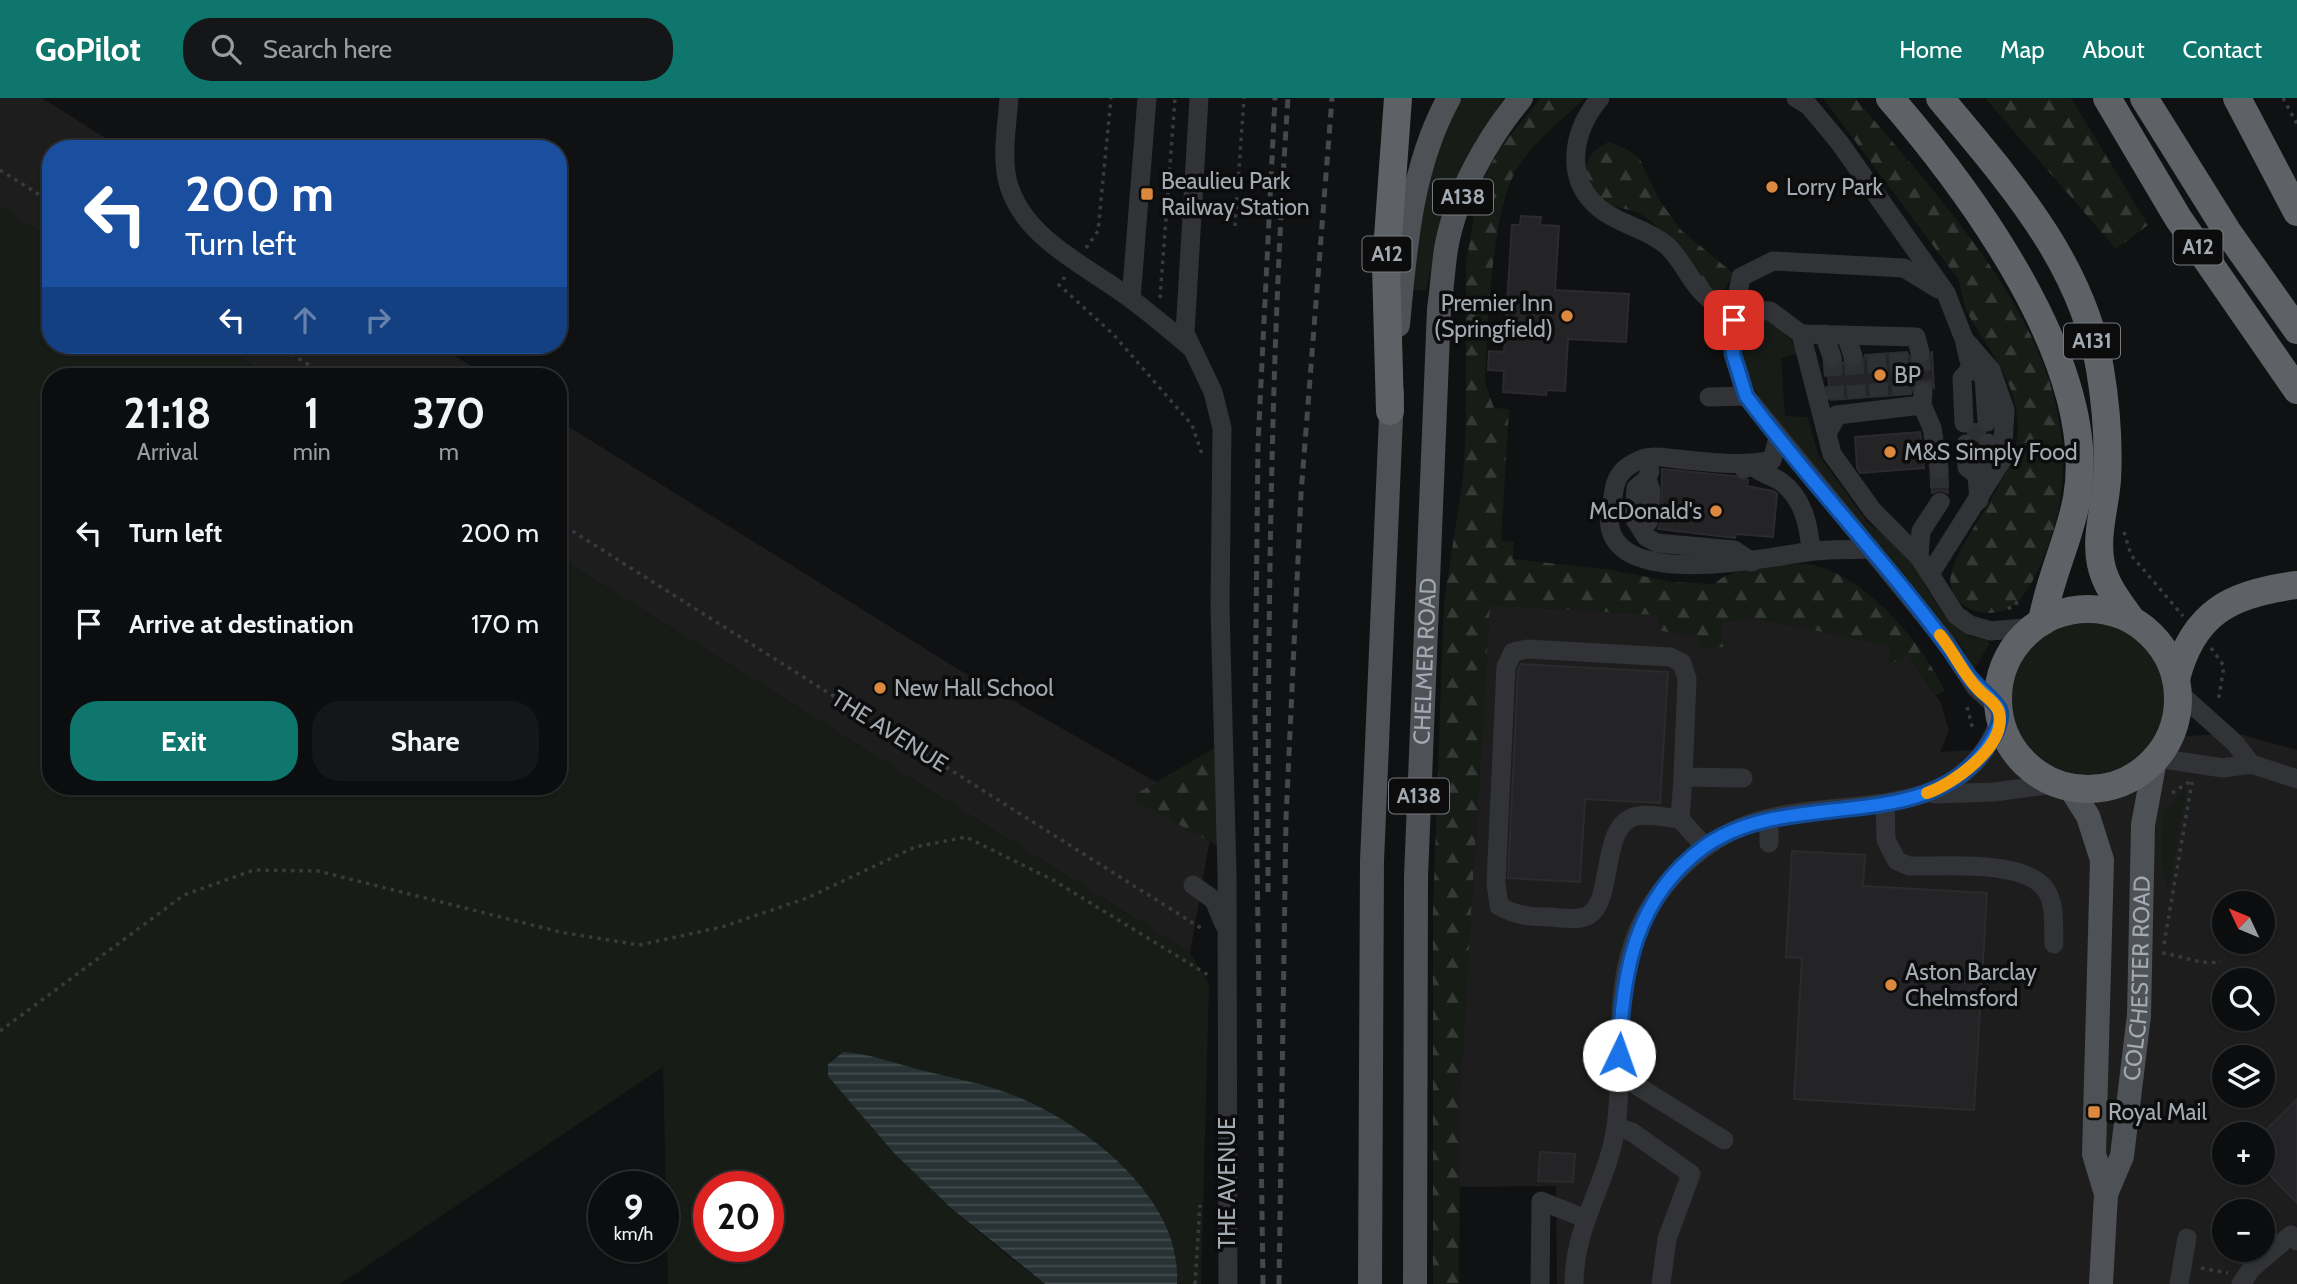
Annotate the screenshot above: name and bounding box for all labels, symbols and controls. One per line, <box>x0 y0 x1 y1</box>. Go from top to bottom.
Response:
search box <box>183 18 673 81</box>
text: GoPilot <box>35 29 141 69</box>
icon: search <box>207 30 245 68</box>
text: Search here <box>263 33 392 65</box>
text: Home <box>1899 35 1962 64</box>
text: Map <box>2000 35 2045 64</box>
text: About <box>2083 35 2145 64</box>
text: Contact <box>2183 35 2262 64</box>
text: 200 m <box>185 164 334 223</box>
place label: Beaulieu Park Railway Station <box>1161 167 1310 221</box>
icon: left <box>70 168 161 259</box>
place label: Lorry Park <box>1786 173 1883 201</box>
marker: Lorry Park <box>1764 179 1780 195</box>
road number: A138 <box>1433 180 1493 214</box>
marker: Beaulieu Park Railway Station <box>1139 186 1155 202</box>
text: Turn left <box>185 224 296 263</box>
road number: A12 <box>2174 230 2222 264</box>
road number: A12 <box>1362 236 1412 272</box>
place label: Premier Inn (Springfield) <box>1434 289 1553 343</box>
pin <box>1704 290 1764 350</box>
icon: left <box>213 301 251 339</box>
icon: ahead <box>286 301 324 339</box>
icon: right <box>359 301 397 339</box>
icon: arrive <box>1715 301 1753 339</box>
marker: Premier Inn (Springfield) <box>1559 308 1575 324</box>
road number: A131 <box>2064 324 2120 358</box>
place label: BP <box>1894 361 1921 389</box>
marker: BP <box>1872 367 1888 383</box>
text: 21:18 <box>123 387 211 439</box>
text: 1 <box>304 387 320 439</box>
text: 370 <box>412 387 486 439</box>
text: Arrival <box>137 438 198 466</box>
text: min <box>293 438 331 466</box>
text: m <box>439 438 459 466</box>
place label: M&S Simply Food <box>1904 438 2078 466</box>
marker: M&S Simply Food <box>1882 444 1898 460</box>
place label: McDonald's <box>1589 497 1702 525</box>
marker: McDonald's <box>1708 503 1724 519</box>
icon: left <box>70 514 108 552</box>
text: Turn left <box>129 517 222 549</box>
text: 200 m <box>460 517 539 549</box>
street label: CHELMER ROAD <box>1407 577 1442 745</box>
icon: arrive <box>70 605 108 643</box>
text: Arrive at destination <box>129 608 354 640</box>
text: 170 m <box>471 608 539 640</box>
place label: New Hall School <box>894 674 1054 702</box>
marker: New Hall School <box>872 680 888 696</box>
street label: THE AVENUE <box>827 684 953 778</box>
button: Exit <box>70 701 298 781</box>
button: Share <box>312 701 539 781</box>
road number: A138 <box>1389 778 1449 814</box>
street label: COLCHESTER ROAD <box>2117 875 2156 1082</box>
north arrow <box>2212 891 2275 954</box>
map controls <box>2212 891 2275 1262</box>
place label: Aston Barclay Chelmsford <box>1905 958 2037 1012</box>
button: search <box>2212 968 2275 1031</box>
marker: Aston Barclay Chelmsford <box>1883 977 1899 993</box>
position arrow <box>1582 1018 1656 1092</box>
button: layers <box>2212 1045 2275 1108</box>
place label: Royal Mail <box>2108 1098 2207 1126</box>
marker: Royal Mail <box>2086 1104 2102 1120</box>
street label: THE AVENUE <box>1213 1117 1241 1249</box>
button: + <box>2212 1122 2275 1185</box>
speed limit sign: 20 <box>693 1171 784 1262</box>
text: 9 <box>624 1186 643 1229</box>
button: − <box>2212 1199 2275 1262</box>
text: km/h <box>614 1223 653 1245</box>

